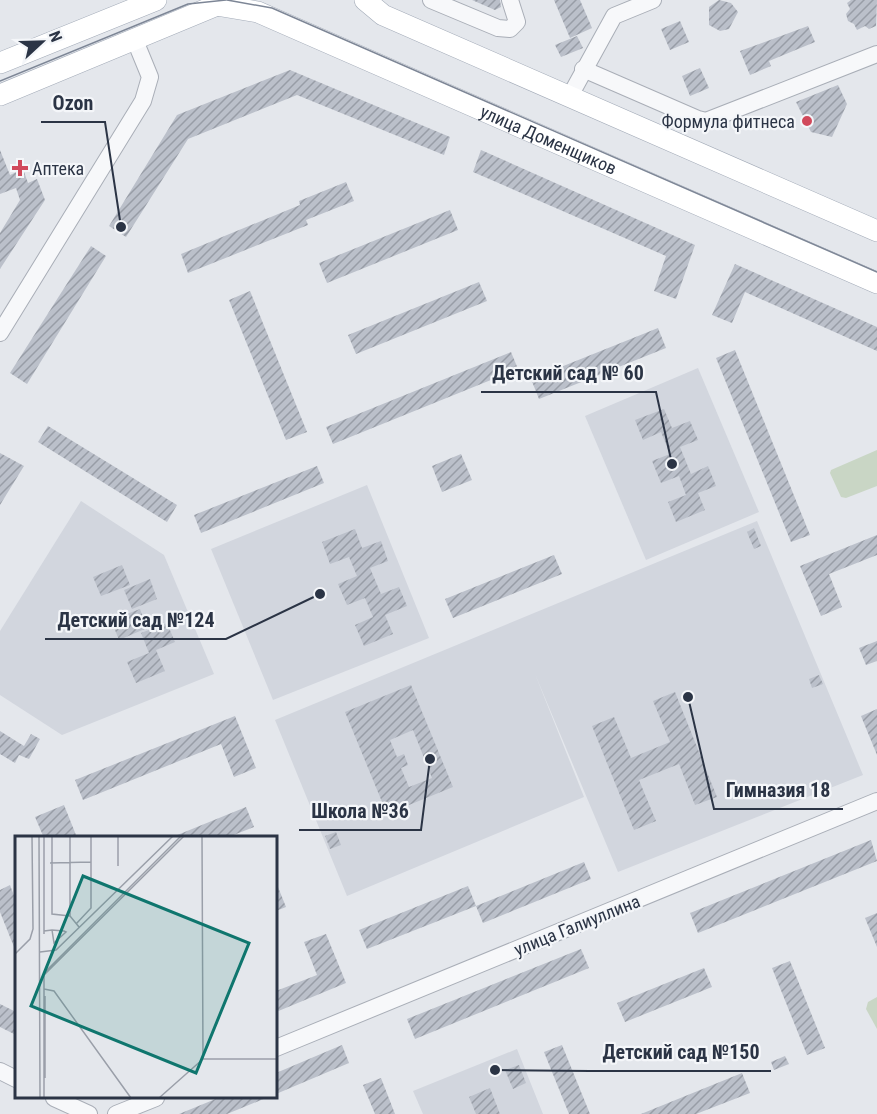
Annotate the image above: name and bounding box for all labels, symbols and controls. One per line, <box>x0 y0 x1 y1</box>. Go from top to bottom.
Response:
north arrow <box>12 12 72 72</box>
text: N <box>45 28 66 45</box>
callout: Ozon <box>41 84 105 122</box>
text: Ozon <box>53 91 93 115</box>
street label: улица Доменщиков <box>477 100 620 178</box>
place label: Формула фитнеса <box>662 111 795 132</box>
marker: Формула фитнеса <box>800 114 814 128</box>
place label: Аптека <box>32 158 84 179</box>
marker: Аптека <box>13 161 27 175</box>
callout: Детский сад № 60 <box>481 354 656 392</box>
text: Детский сад № 60 <box>492 361 644 385</box>
callout: Детский сад №124 <box>45 601 226 639</box>
text: Детский сад №124 <box>57 608 215 632</box>
callout: Гимназия 18 <box>714 771 843 809</box>
text: Гимназия 18 <box>726 778 830 802</box>
callout: Школа №36 <box>299 792 421 830</box>
text: Школа №36 <box>311 799 409 823</box>
inset map <box>15 836 278 1099</box>
street label: улица Галиуллина <box>511 890 643 960</box>
callout: Детский сад №150 <box>590 1033 771 1071</box>
text: Детский сад №150 <box>602 1040 760 1064</box>

